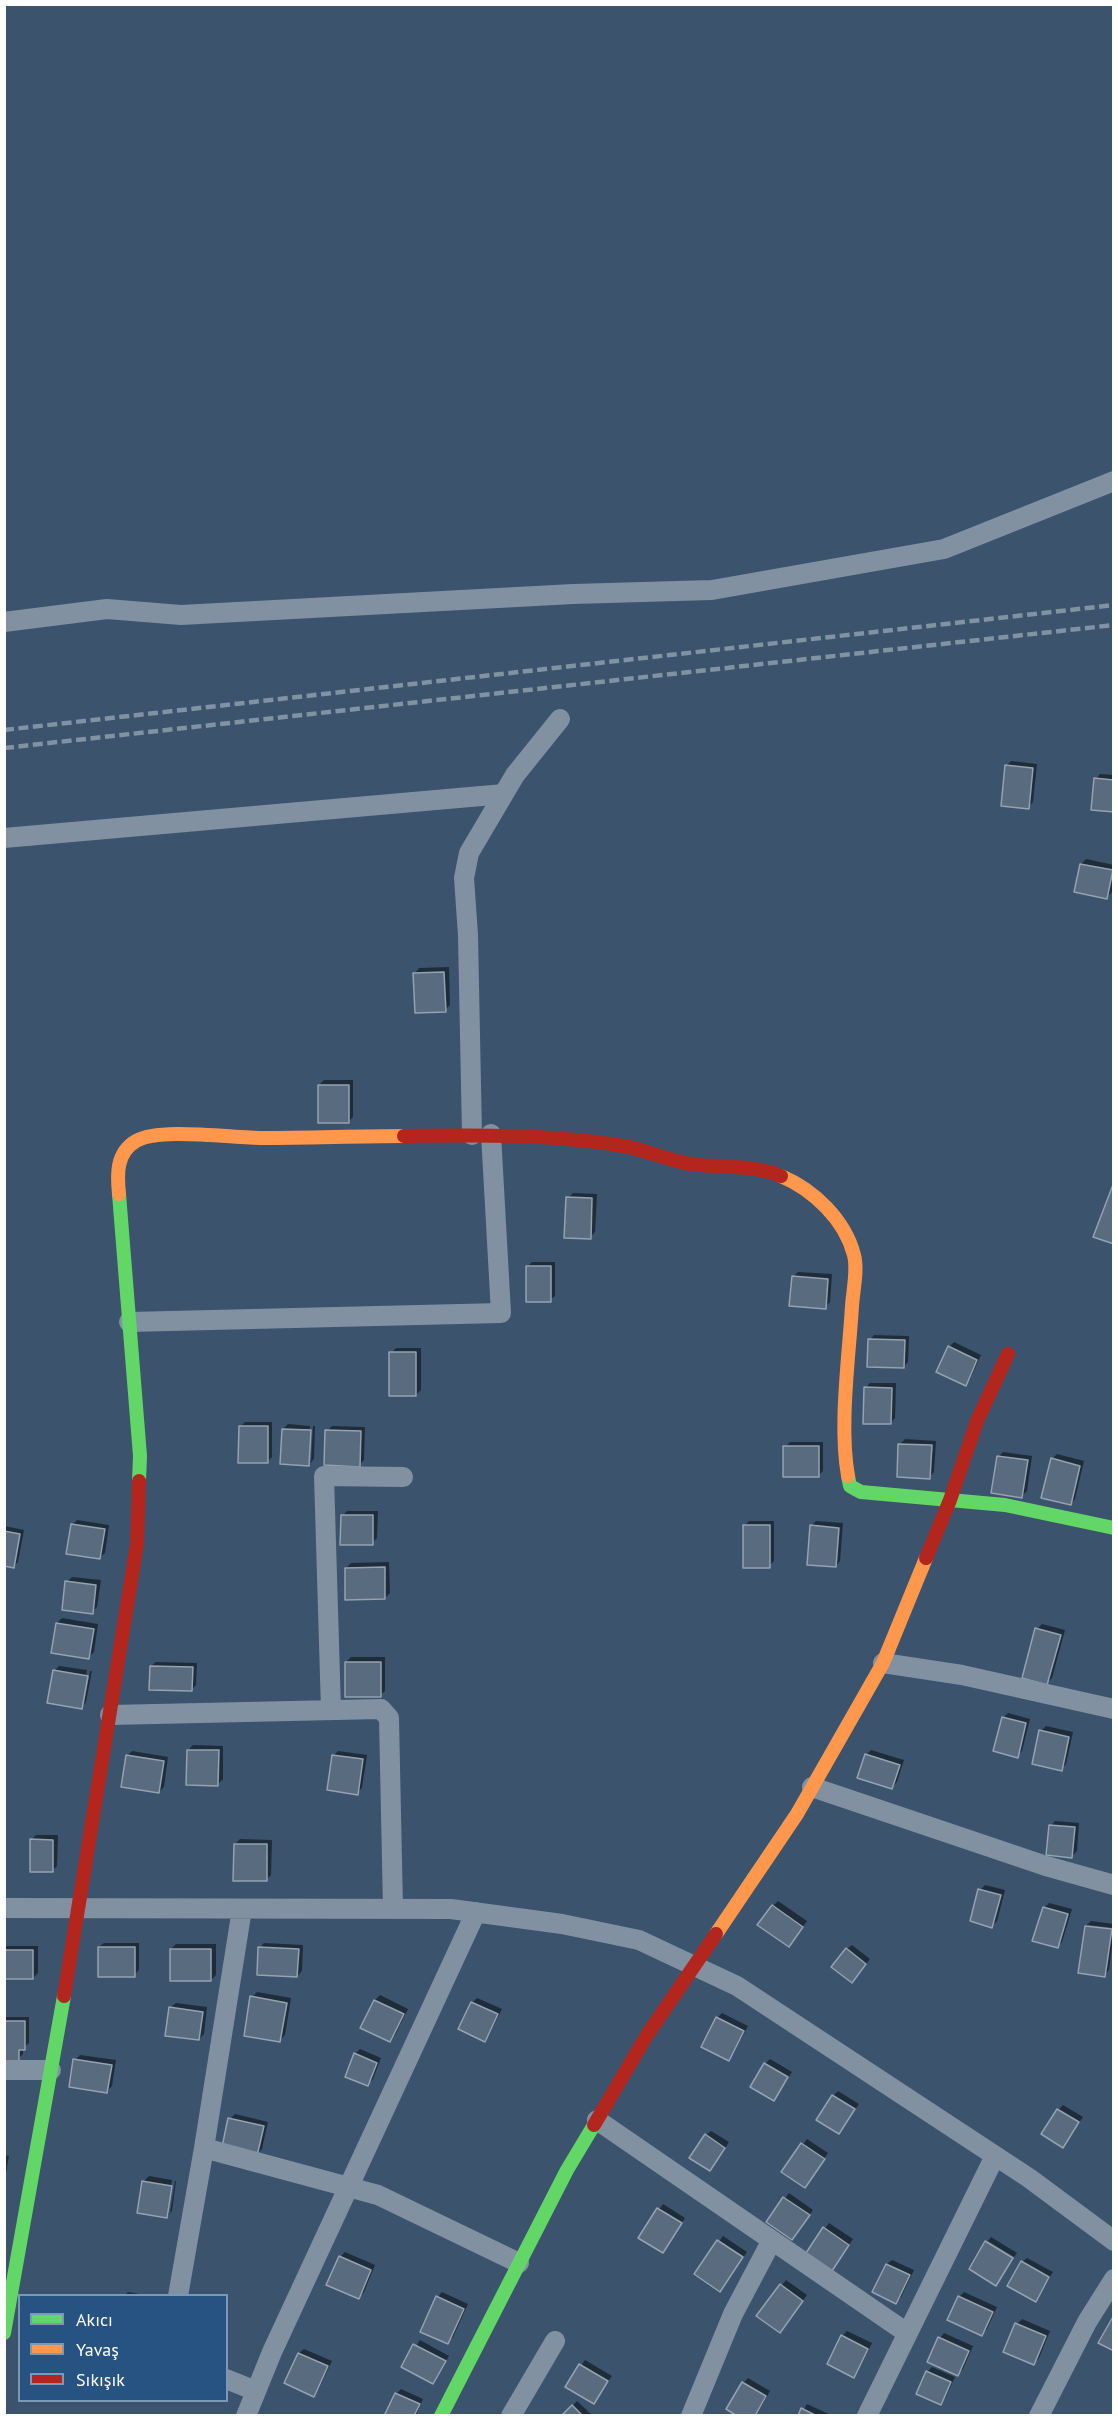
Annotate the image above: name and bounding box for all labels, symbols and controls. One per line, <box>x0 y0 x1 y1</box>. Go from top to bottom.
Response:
legend <box>18 2294 228 2402</box>
text: Akıcı <box>76 2308 113 2331</box>
text: Yavaş <box>76 2338 119 2361</box>
text: Sıkışık <box>76 2368 125 2391</box>

